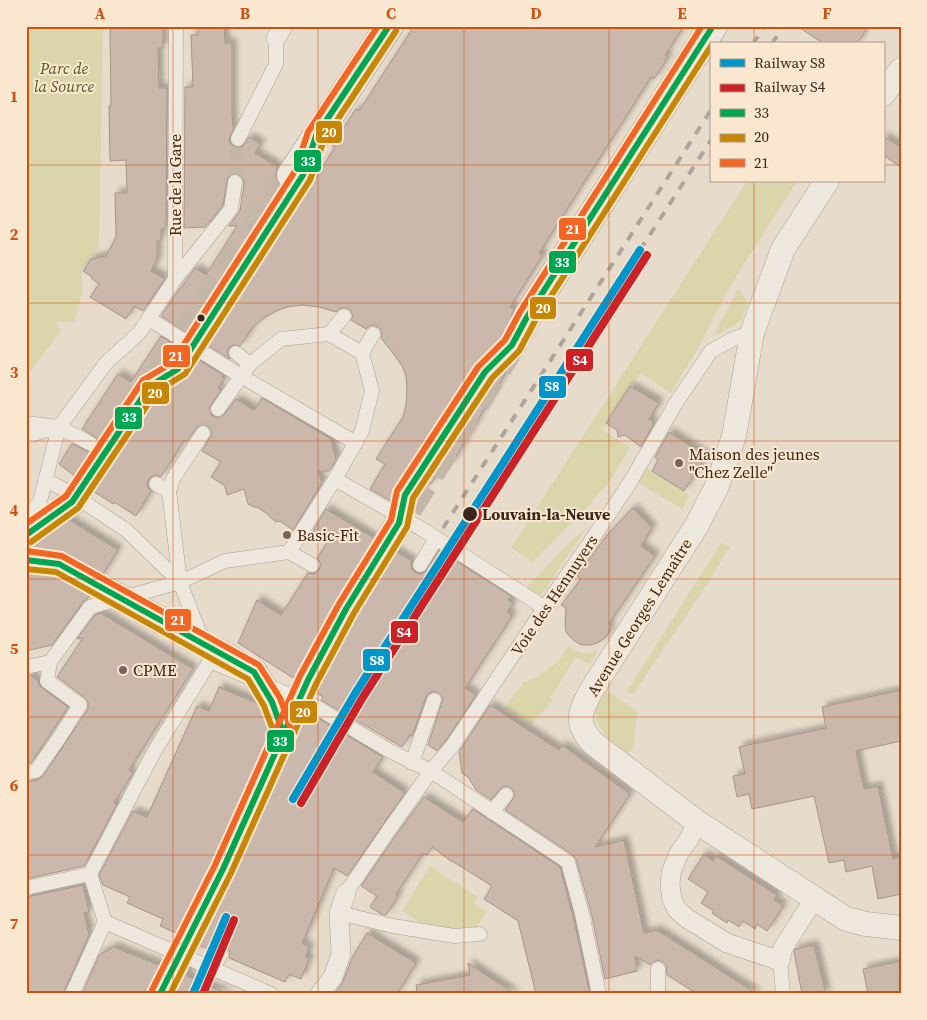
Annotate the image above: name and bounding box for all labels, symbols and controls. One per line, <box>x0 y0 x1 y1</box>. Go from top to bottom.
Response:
text: A <box>95 2 106 24</box>
text: B <box>240 2 251 24</box>
text: C <box>386 2 396 24</box>
text: D <box>530 2 542 24</box>
text: E <box>677 2 687 24</box>
text: F <box>822 2 832 24</box>
legend <box>710 42 884 182</box>
text: Railway S8 <box>754 52 825 73</box>
park label: Parc de la Source <box>34 57 95 97</box>
text: Railway S4 <box>754 76 826 97</box>
text: 1 <box>10 85 18 107</box>
text: 33 <box>754 102 769 123</box>
line badge: 20 <box>315 120 343 144</box>
text: 20 <box>321 122 337 142</box>
text: 20 <box>754 126 769 147</box>
street label: Rue de la Gare <box>164 134 186 236</box>
line badge: 33 <box>293 149 322 173</box>
text: 33 <box>300 151 316 171</box>
text: 21 <box>754 152 769 173</box>
line badge: 21 <box>558 217 587 241</box>
text: 21 <box>565 219 581 239</box>
text: 2 <box>10 223 19 245</box>
line badge: 33 <box>548 250 577 274</box>
text: 33 <box>554 252 570 272</box>
line badge: 20 <box>529 296 557 320</box>
text: 20 <box>535 298 551 318</box>
unlabelled marker <box>196 313 206 323</box>
line badge: 21 <box>162 344 191 368</box>
text: 21 <box>168 346 184 366</box>
line badge: S4 <box>565 348 594 372</box>
text: S4 <box>572 350 588 370</box>
text: 3 <box>10 361 19 383</box>
line badge: S8 <box>538 375 567 399</box>
text: S8 <box>544 376 560 396</box>
line badge: 20 <box>141 381 170 405</box>
text: 20 <box>147 383 163 403</box>
line badge: 33 <box>114 406 143 430</box>
text: 33 <box>121 407 137 427</box>
place label: Maison des jeunes "Chez Zelle" <box>689 443 820 483</box>
marker: Maison des jeunes "Chez Zelle" <box>673 457 685 469</box>
text: 4 <box>10 499 19 521</box>
place label: Louvain-la-Neuve <box>482 503 610 525</box>
marker: Louvain-la-Neuve <box>461 505 479 523</box>
place label: Basic-Fit <box>297 524 360 546</box>
marker: Basic-Fit <box>281 529 293 541</box>
street label: Voie des Hennuyers <box>505 530 603 660</box>
street label: Avenue Georges Lemaître <box>581 534 697 700</box>
line badge: 21 <box>164 608 192 632</box>
text: 21 <box>170 610 186 630</box>
line badge: S4 <box>390 620 419 644</box>
text: S4 <box>396 622 412 642</box>
text: 5 <box>10 637 19 659</box>
line badge: S8 <box>362 648 391 672</box>
text: S8 <box>369 650 385 670</box>
place label: CPME <box>133 659 177 681</box>
marker: CPME <box>117 664 129 676</box>
line badge: 20 <box>289 700 318 724</box>
text: 20 <box>295 702 311 722</box>
line badge: 33 <box>266 729 295 753</box>
text: 33 <box>272 731 288 751</box>
text: 6 <box>10 774 19 796</box>
text: 7 <box>10 912 19 934</box>

